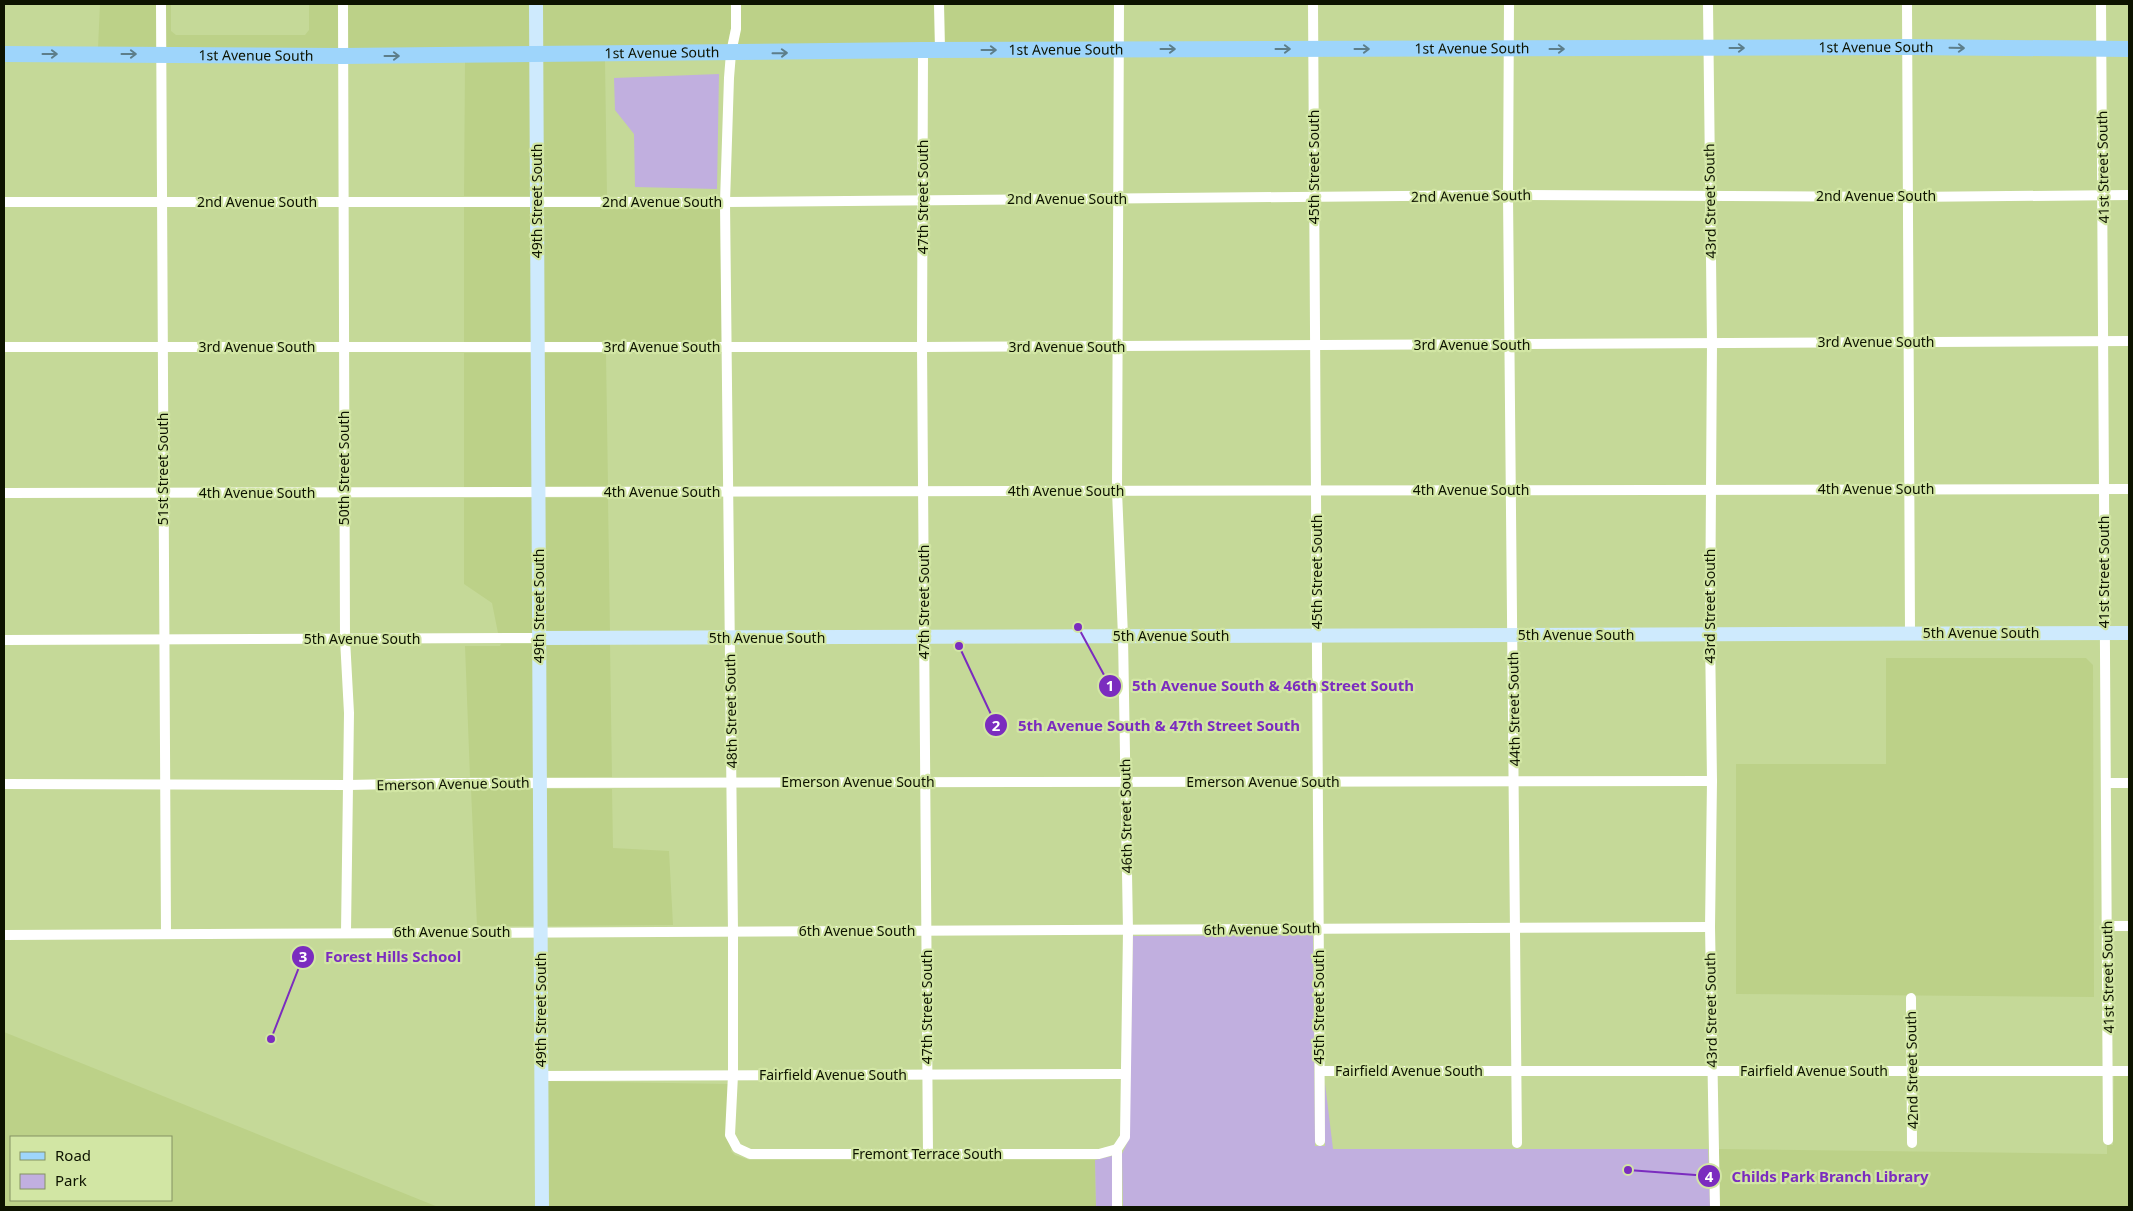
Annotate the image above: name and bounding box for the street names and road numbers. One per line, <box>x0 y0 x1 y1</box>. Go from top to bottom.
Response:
street label: 1st Avenue South <box>1819 37 1933 56</box>
street label: 1st Avenue South <box>1415 38 1529 58</box>
street label: 1st Avenue South <box>1009 39 1123 59</box>
street label: 1st Avenue South <box>604 42 719 62</box>
street label: 1st Avenue South <box>199 45 313 65</box>
street label: 45th Street South <box>1304 110 1323 224</box>
street label: 41st Street South <box>2092 111 2113 224</box>
street label: 47th Street South <box>913 140 932 254</box>
street label: 43rd Street South <box>1699 143 1720 259</box>
street label: 49th Street South <box>527 144 546 258</box>
street label: 2nd Avenue South <box>1411 185 1531 206</box>
street label: 2nd Avenue South <box>1816 186 1936 205</box>
street label: 2nd Avenue South <box>1007 189 1127 208</box>
street label: 2nd Avenue South <box>197 192 317 211</box>
street label: 2nd Avenue South <box>602 192 722 211</box>
street label: 3rd Avenue South <box>1817 332 1935 351</box>
street label: 3rd Avenue South <box>1413 335 1531 354</box>
street label: 3rd Avenue South <box>198 337 316 356</box>
street label: 3rd Avenue South <box>603 337 721 356</box>
street label: 3rd Avenue South <box>1008 337 1126 356</box>
street label: 50th Street South <box>334 411 353 525</box>
street label: 51st Street South <box>153 413 172 525</box>
street label: 4th Avenue South <box>1818 479 1934 498</box>
street label: 4th Avenue South <box>1413 480 1529 499</box>
street label: 4th Avenue South <box>1008 481 1124 500</box>
street label: 4th Avenue South <box>604 482 720 501</box>
street label: 4th Avenue South <box>199 483 315 502</box>
street label: 45th Street South <box>1307 515 1326 629</box>
street label: 41st Street South <box>2094 516 2113 628</box>
street label: 47th Street South <box>914 545 933 659</box>
street label: 43rd Street South <box>1700 548 1719 664</box>
street label: 49th Street South <box>529 549 548 663</box>
street label: 5th Avenue South <box>1923 623 2039 642</box>
street label: 5th Avenue South <box>1518 625 1634 644</box>
street label: 5th Avenue South <box>1113 626 1229 645</box>
street label: 5th Avenue South <box>709 628 825 647</box>
street label: 5th Avenue South <box>304 629 420 648</box>
street label: 44th Street South <box>1503 652 1524 766</box>
street label: 48th Street South <box>720 654 741 768</box>
street label: 46th Street South <box>1115 759 1136 873</box>
street label: Emerson Avenue South <box>781 772 935 791</box>
street label: Emerson Avenue South <box>1186 772 1340 791</box>
street label: Emerson Avenue South <box>376 773 530 794</box>
street label: 6th Avenue South <box>1203 918 1320 939</box>
street label: 6th Avenue South <box>799 921 915 940</box>
street label: 41st Street South <box>2097 921 2118 1034</box>
street label: 6th Avenue South <box>394 922 510 941</box>
street label: 47th Street South <box>917 950 936 1064</box>
street label: 45th Street South <box>1309 950 1328 1064</box>
street label: 43rd Street South <box>1700 952 1721 1068</box>
street label: 49th Street South <box>531 953 550 1067</box>
street label: 42nd Street South <box>1901 1011 1922 1129</box>
street label: Fairfield Avenue South <box>1335 1061 1483 1080</box>
street label: Fairfield Avenue South <box>1740 1061 1888 1080</box>
street label: Fairfield Avenue South <box>759 1065 907 1084</box>
street label: Fremont Terrace South <box>852 1144 1002 1163</box>

